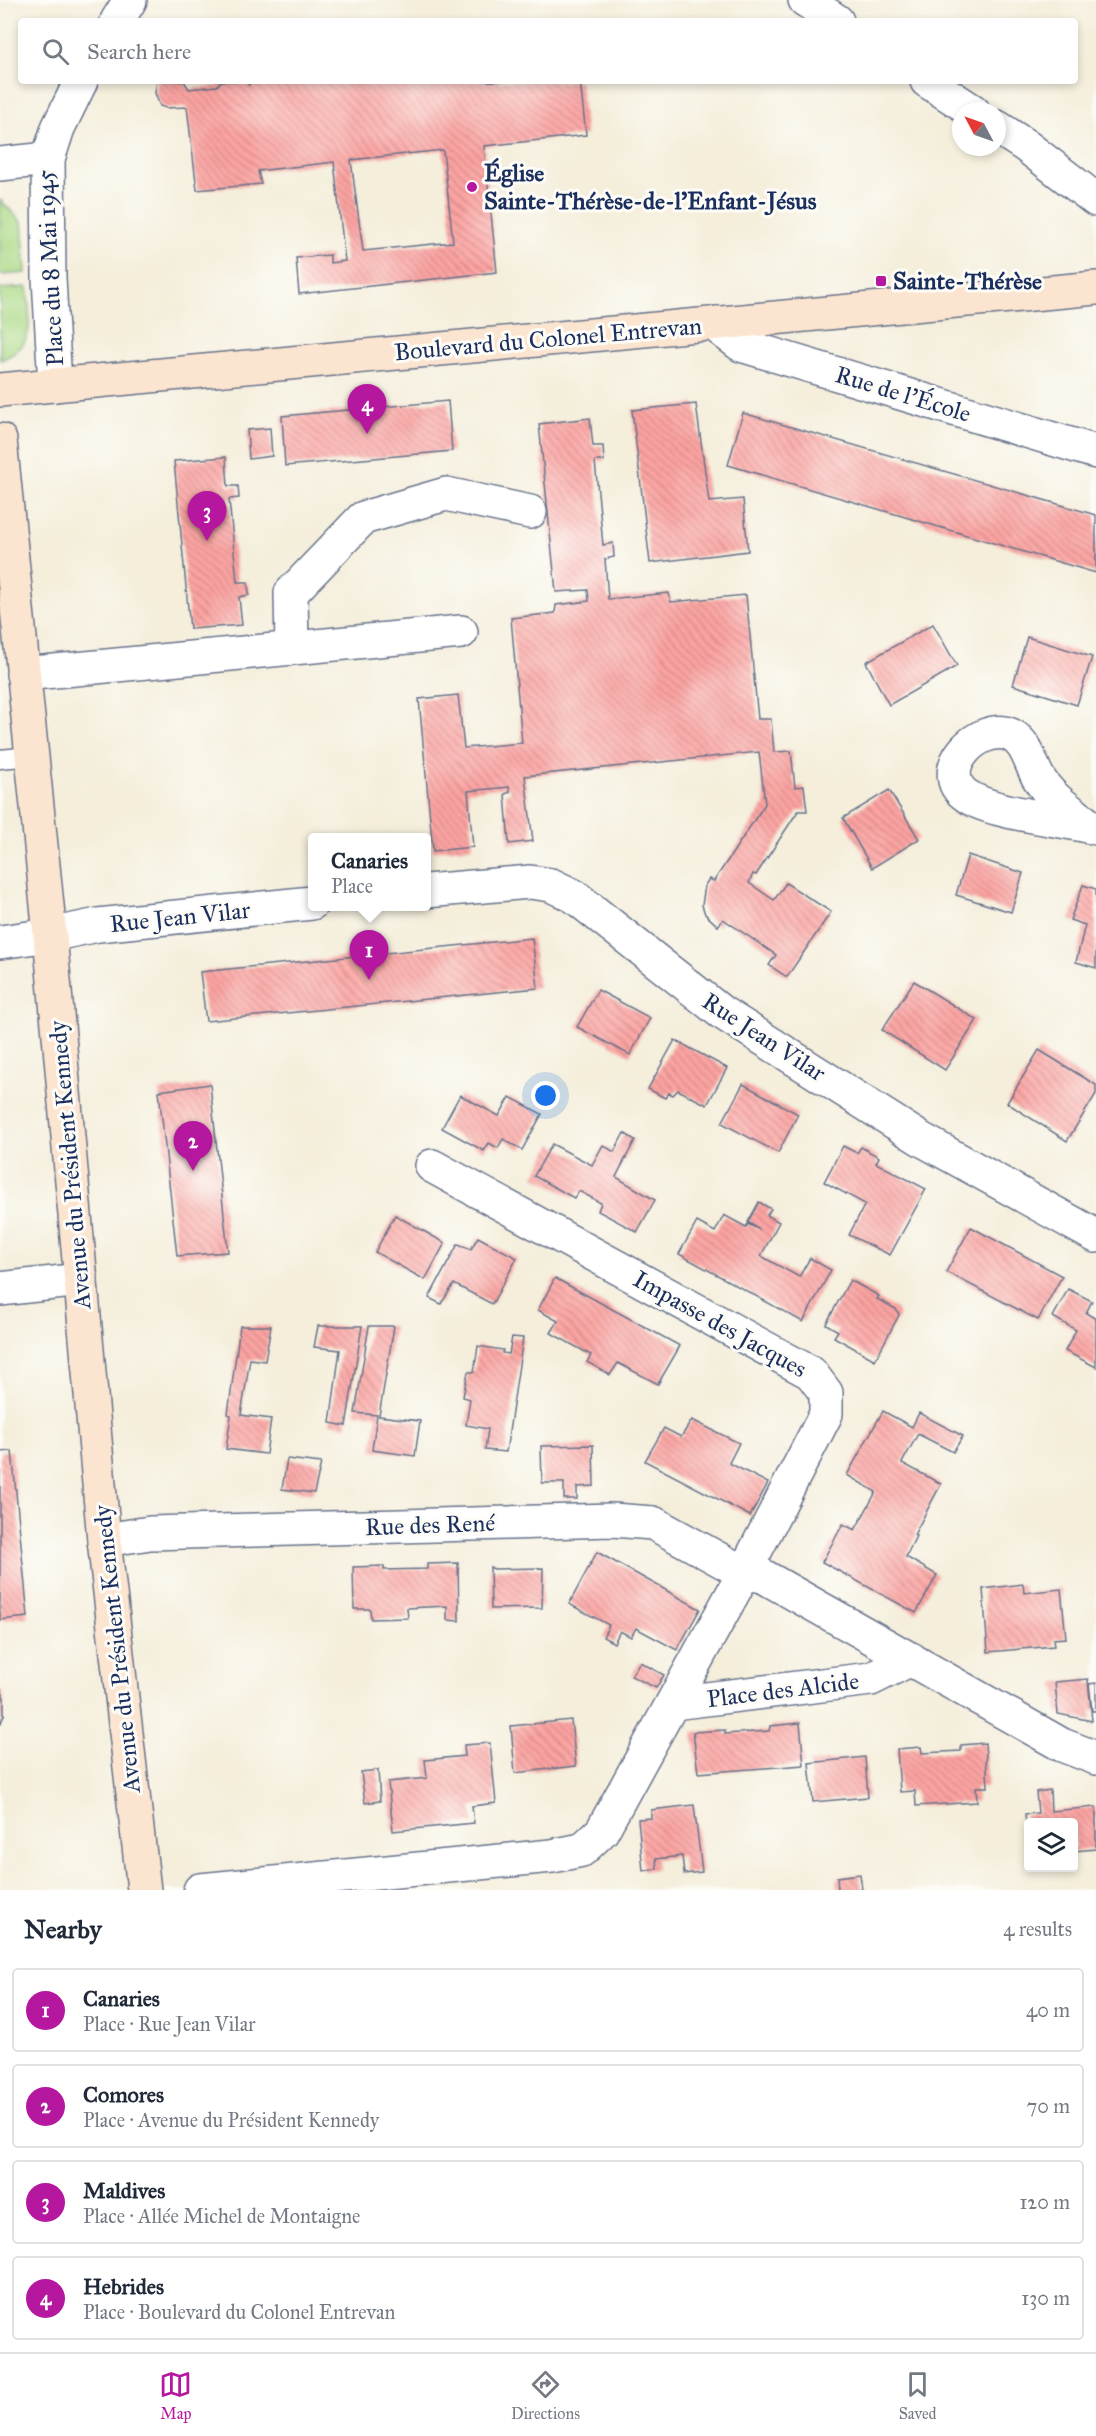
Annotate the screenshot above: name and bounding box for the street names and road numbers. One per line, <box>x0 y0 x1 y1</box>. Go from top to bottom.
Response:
street label: Place du 8 Mai 1945 <box>30 169 70 367</box>
street label: Boulevard du Colonel Entrevan <box>393 311 703 367</box>
street label: Rue de l'École <box>832 359 974 429</box>
street label: Rue Jean Vilar <box>108 895 252 939</box>
street label: Rue Jean Vilar <box>697 986 831 1088</box>
street label: Avenue du Président Kennedy <box>42 1019 98 1311</box>
street label: Impasse des Jacques <box>628 1264 812 1384</box>
street label: Avenue du Président Kennedy <box>87 1503 147 1795</box>
street label: Rue des René <box>364 1508 496 1542</box>
street label: Place des Alcide <box>705 1666 861 1714</box>

